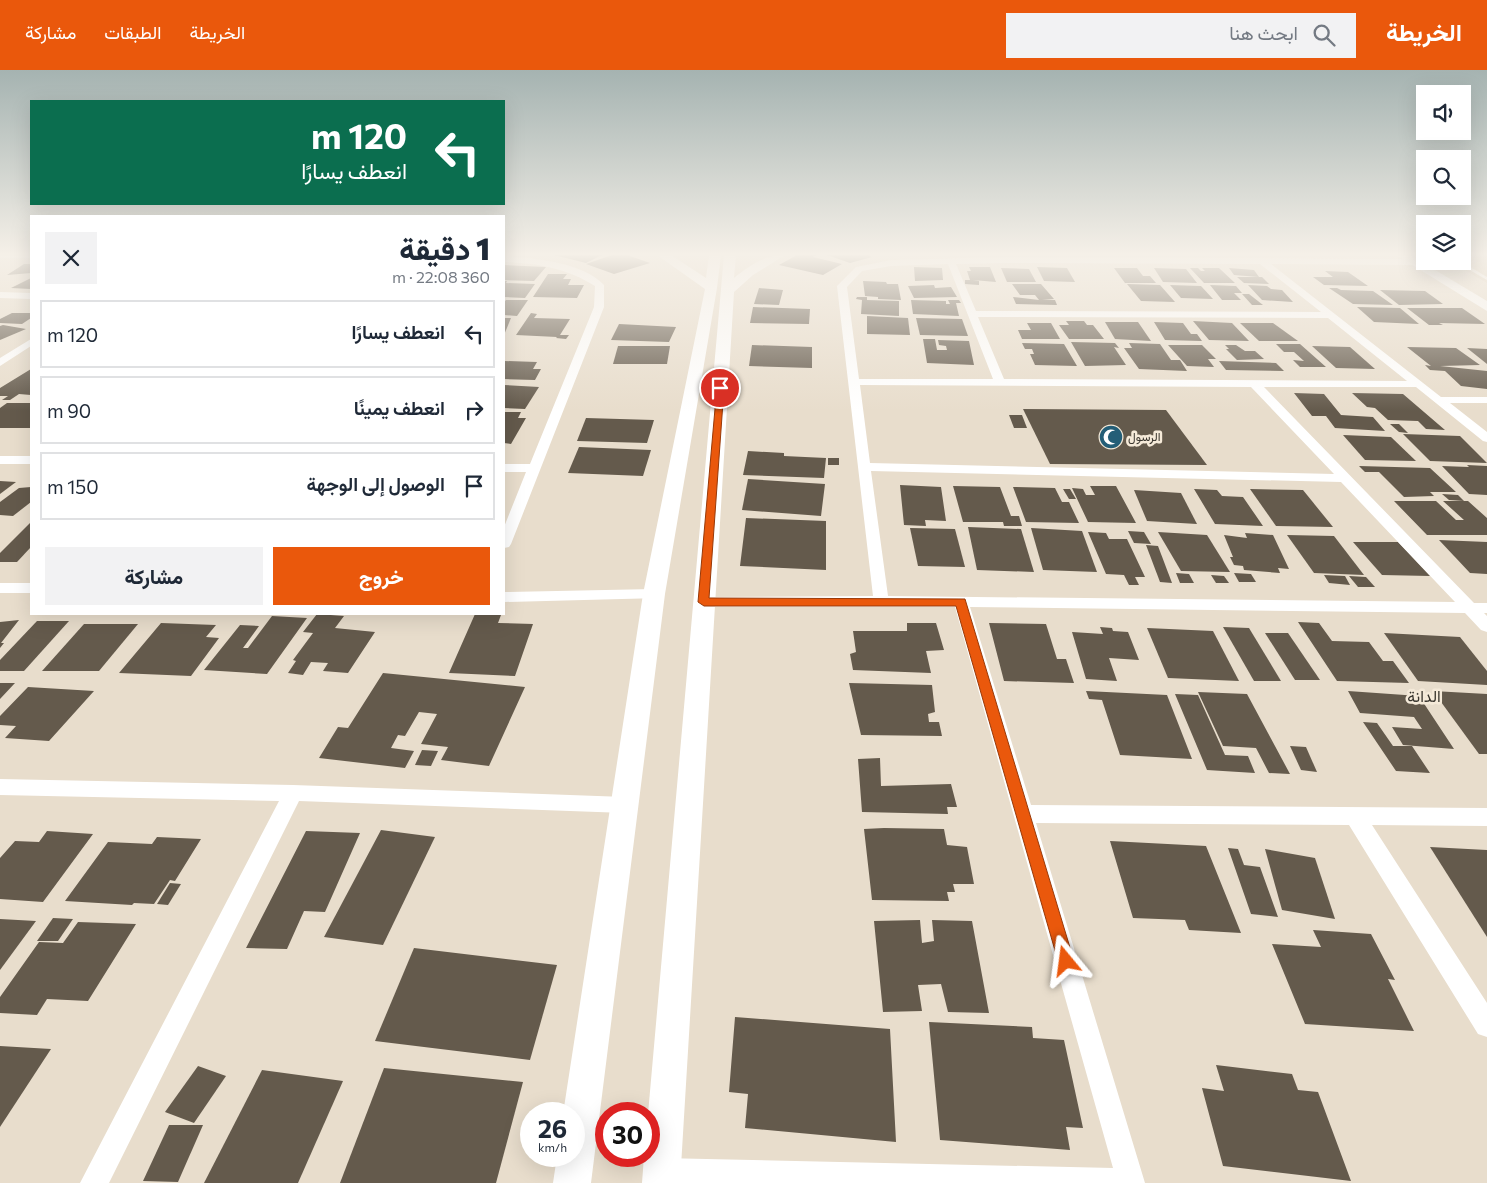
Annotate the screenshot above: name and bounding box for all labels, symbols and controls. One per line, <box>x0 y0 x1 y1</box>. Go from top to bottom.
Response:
search box <box>1006 13 1356 58</box>
text: الخريطة <box>1386 17 1462 46</box>
text: مشاركة <box>25 21 76 43</box>
text: الطبقات <box>104 21 161 43</box>
text: الخريطة <box>189 21 245 43</box>
text: ابحث هنا <box>1229 21 1298 44</box>
icon: search <box>1310 21 1338 49</box>
map controls <box>1416 85 1471 270</box>
button: sound <box>1416 85 1471 140</box>
text: 120 m <box>311 113 407 156</box>
icon: left <box>425 120 490 185</box>
button: search <box>1416 150 1471 205</box>
text: انعطف يسارًا <box>301 157 407 184</box>
button: layers <box>1416 215 1471 270</box>
text: 1 دقيقة <box>399 229 490 266</box>
button: close <box>45 232 97 284</box>
text: 360 m · 22:08 <box>392 267 490 286</box>
text: انعطف يسارًا <box>351 320 445 343</box>
icon: left <box>460 320 488 348</box>
text: 120 m <box>47 323 98 346</box>
pin <box>699 367 741 409</box>
icon: arrive <box>706 374 734 402</box>
text: انعطف يمينًا <box>354 396 445 419</box>
icon: right <box>460 396 488 424</box>
text: 90 m <box>47 399 91 422</box>
mosque icon: الرسول <box>1098 424 1124 450</box>
place label: الرسول <box>1128 429 1160 445</box>
text: الوصول إلى الوجهة <box>306 472 445 495</box>
icon: arrive <box>460 472 488 500</box>
text: 150 m <box>47 475 99 498</box>
button: مشاركة <box>45 547 263 605</box>
button: خروج <box>273 547 490 605</box>
district label: الدانة <box>1407 686 1441 705</box>
position arrow <box>1039 934 1091 986</box>
speed limit sign: 30 <box>595 1102 660 1167</box>
text: 26 <box>538 1113 567 1143</box>
text: km/h <box>538 1140 567 1154</box>

